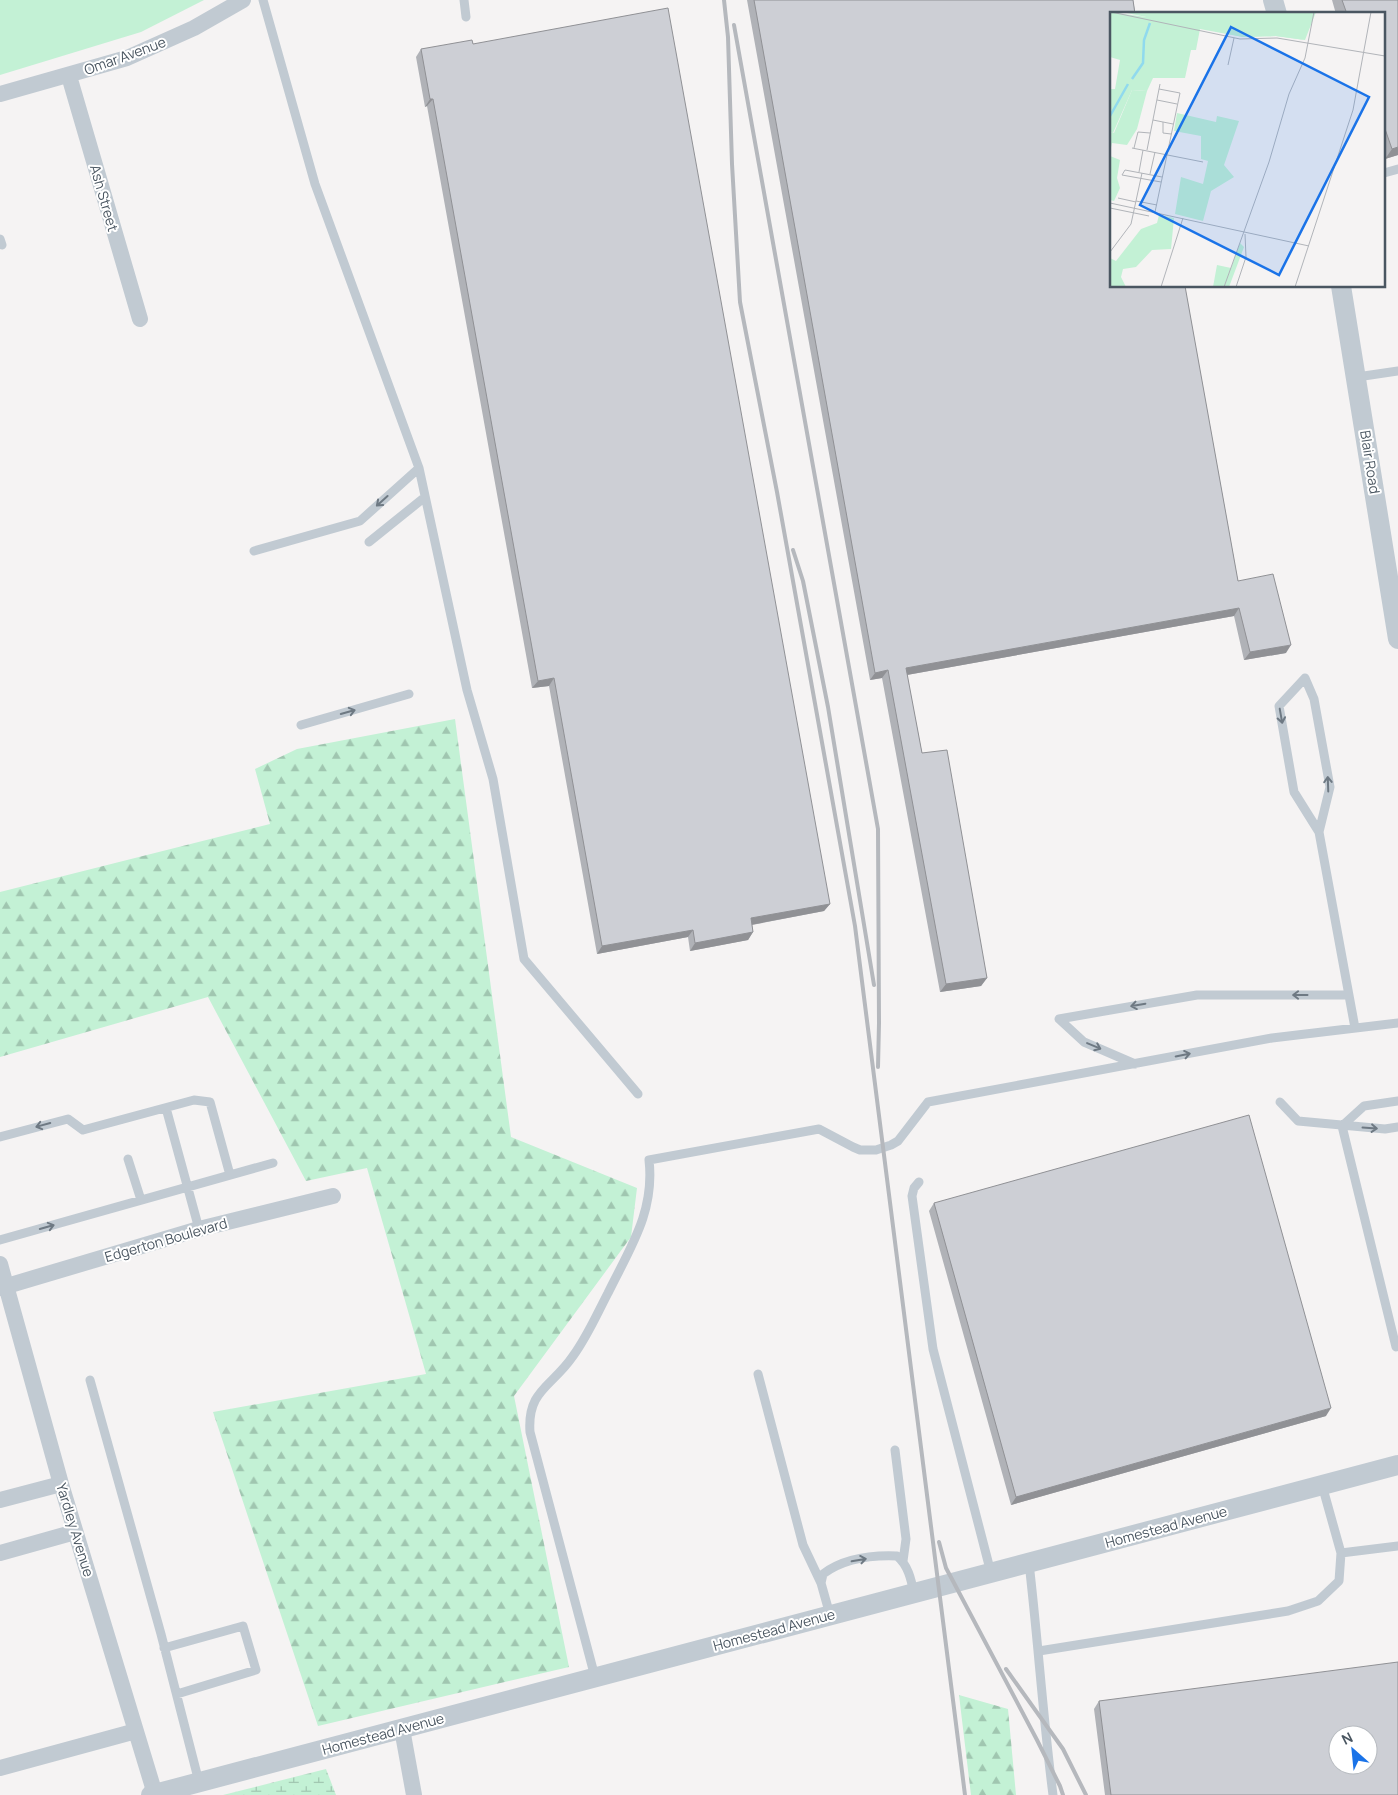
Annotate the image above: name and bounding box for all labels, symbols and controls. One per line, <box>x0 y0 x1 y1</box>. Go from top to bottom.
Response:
inset map <box>1110 12 1386 288</box>
street label: Omar Avenue <box>81 32 168 79</box>
street label: Ash Street <box>86 162 123 234</box>
street label: Blair Road <box>1356 429 1385 495</box>
one-way arrow <box>376 495 389 507</box>
one-way arrow <box>339 706 355 716</box>
one-way arrow <box>1276 707 1286 723</box>
one-way arrow <box>1323 777 1333 793</box>
one-way arrow <box>1292 990 1308 1000</box>
one-way arrow <box>1130 1001 1146 1011</box>
one-way arrow <box>1086 1042 1101 1052</box>
one-way arrow <box>1174 1049 1190 1059</box>
one-way arrow <box>36 1121 52 1130</box>
one-way arrow <box>1362 1124 1378 1133</box>
street label: Edgerton Boulevard <box>102 1213 229 1266</box>
one-way arrow <box>39 1221 55 1231</box>
street label: Yardley Avenue <box>52 1481 99 1579</box>
street label: Homestead Avenue <box>1103 1501 1229 1552</box>
one-way arrow <box>851 1554 867 1564</box>
street label: Homestead Avenue <box>711 1604 837 1655</box>
street label: Homestead Avenue <box>320 1708 446 1759</box>
north arrow <box>1328 1725 1378 1775</box>
text: N <box>1338 1727 1356 1749</box>

